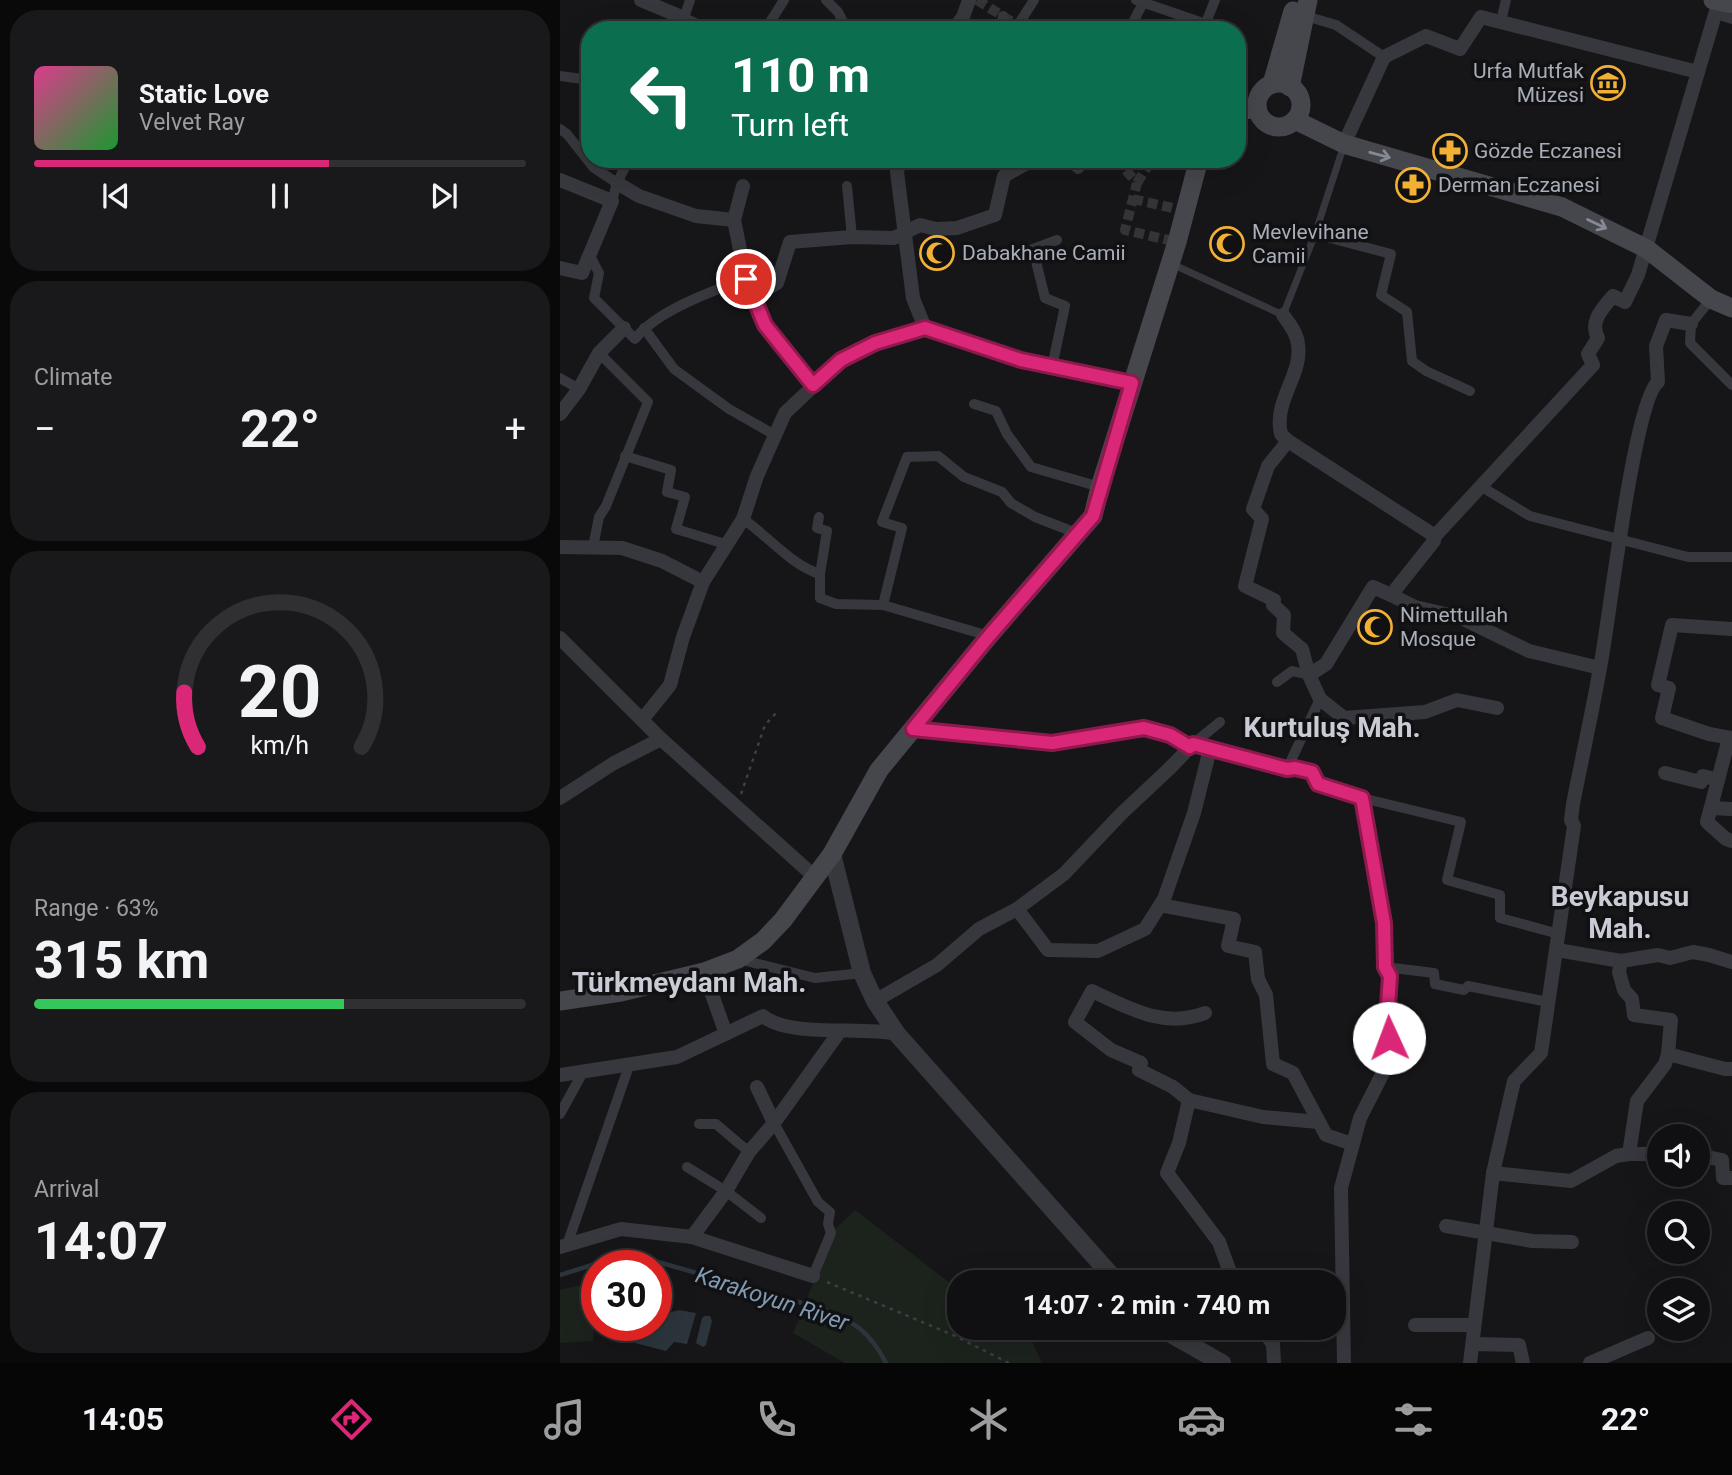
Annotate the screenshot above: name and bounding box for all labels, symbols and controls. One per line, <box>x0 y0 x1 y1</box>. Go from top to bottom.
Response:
text: 110 m <box>731 47 870 104</box>
icon: left <box>616 49 707 140</box>
place label: Urfa Mutfak Müzesi <box>1473 59 1584 107</box>
museum icon: Urfa Mutfak Müzesi <box>1589 64 1627 102</box>
text: Static Love <box>139 79 269 109</box>
text: Turn left <box>731 106 849 144</box>
text: Velvet Ray <box>139 109 245 136</box>
pharmacy icon: Gözde Eczanesi <box>1431 132 1469 170</box>
place label: Gözde Eczanesi <box>1474 139 1622 163</box>
one-way arrow <box>1369 149 1391 162</box>
pharmacy icon: Derman Eczanesi <box>1394 166 1432 204</box>
place label: Derman Eczanesi <box>1438 173 1600 197</box>
icon: previous <box>97 177 135 215</box>
icon: pause <box>261 177 299 215</box>
icon: next <box>425 177 463 215</box>
one-way arrow <box>1586 218 1606 232</box>
place label: Mevlevihane Camii <box>1252 220 1369 268</box>
mosque icon: Mevlevihane Camii <box>1208 225 1246 263</box>
mosque icon: Dabakhane Camii <box>918 234 956 272</box>
place label: Dabakhane Camii <box>962 241 1126 265</box>
pin <box>716 249 776 309</box>
icon: arrive <box>727 260 765 298</box>
text: Climate <box>34 364 113 391</box>
text: 22° <box>240 399 320 460</box>
text: − <box>34 407 56 451</box>
text: + <box>504 407 526 451</box>
place label: Nimettullah Mosque <box>1400 603 1508 651</box>
mosque icon: Nimettullah Mosque <box>1356 608 1394 646</box>
text: 20 <box>238 650 322 736</box>
district label: Kurtuluş Mah. <box>1244 711 1421 744</box>
text: km/h <box>251 731 309 760</box>
district label: Beykapusu Mah. <box>1551 880 1689 945</box>
text: Range · 63% <box>34 895 159 922</box>
text: 315 km <box>34 930 209 991</box>
district label: Türkmeydanı Mah. <box>572 966 806 999</box>
position arrow <box>1352 1001 1426 1075</box>
map controls <box>1647 1124 1710 1341</box>
button: sound <box>1647 1124 1710 1187</box>
text: Arrival <box>34 1176 99 1203</box>
button: search <box>1647 1201 1710 1264</box>
text: 14:07 <box>34 1211 168 1272</box>
speed limit sign: 30 <box>581 1250 672 1341</box>
water label: Karakoyun River <box>692 1262 853 1337</box>
button: layers <box>1647 1278 1710 1341</box>
text: 14:07 · 2 min · 740 m <box>1023 1290 1270 1320</box>
icon: directions <box>327 1395 376 1444</box>
icon: music <box>540 1395 589 1444</box>
icon: phone <box>752 1395 801 1444</box>
icon: climate <box>964 1395 1013 1444</box>
icon: car <box>1177 1395 1226 1444</box>
icon: filters <box>1389 1395 1438 1444</box>
text: 14:05 <box>82 1400 164 1438</box>
text: 22° <box>1601 1400 1650 1438</box>

